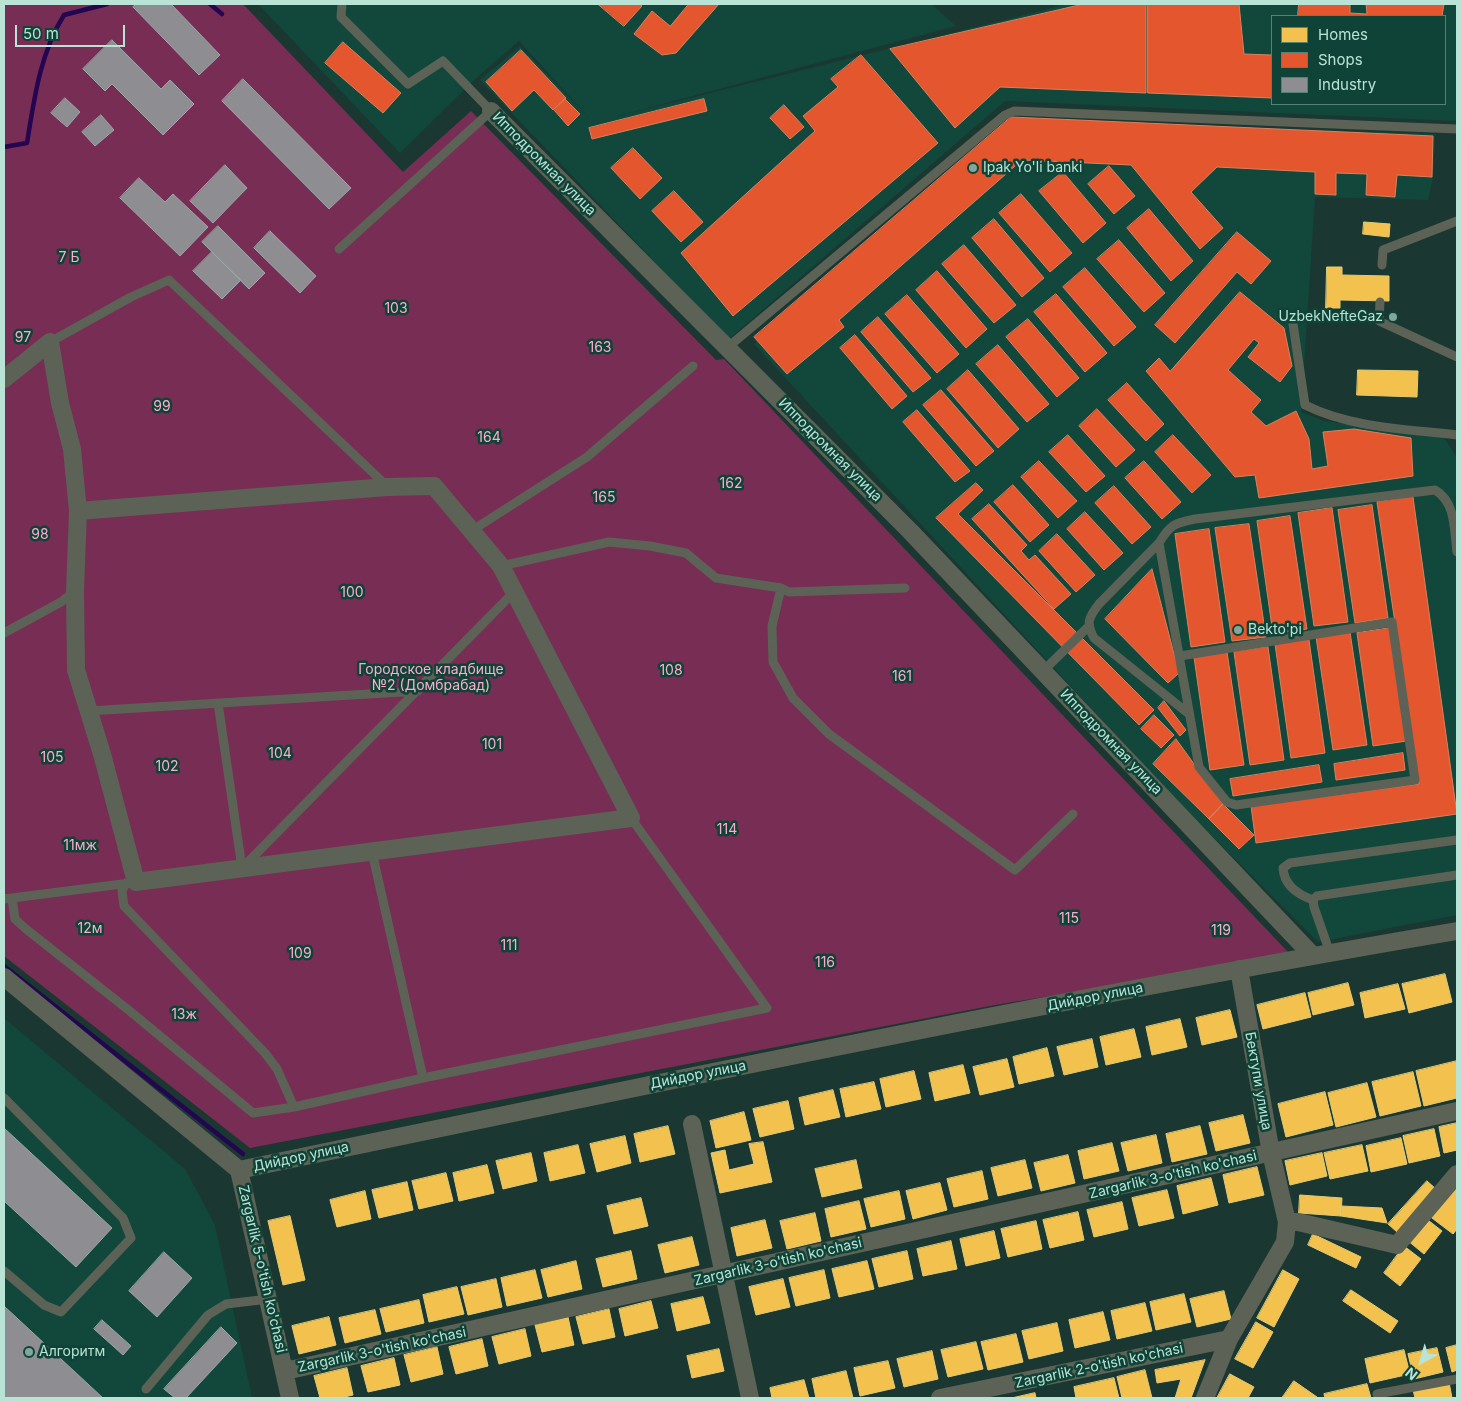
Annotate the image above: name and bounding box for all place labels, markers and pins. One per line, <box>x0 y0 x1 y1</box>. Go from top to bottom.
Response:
place label: Ipak Yo'li banki <box>983 160 1082 176</box>
marker: Ipak Yo'li banki <box>967 162 979 174</box>
place label: UzbekNefteGaz <box>1278 309 1383 325</box>
marker: UzbekNefteGaz <box>1387 311 1399 323</box>
place label: Bekto'pi <box>1248 622 1302 638</box>
marker: Bekto'pi <box>1232 624 1244 636</box>
place label: Алгоритм <box>39 1344 105 1360</box>
marker: Алгоритм <box>23 1346 35 1358</box>

